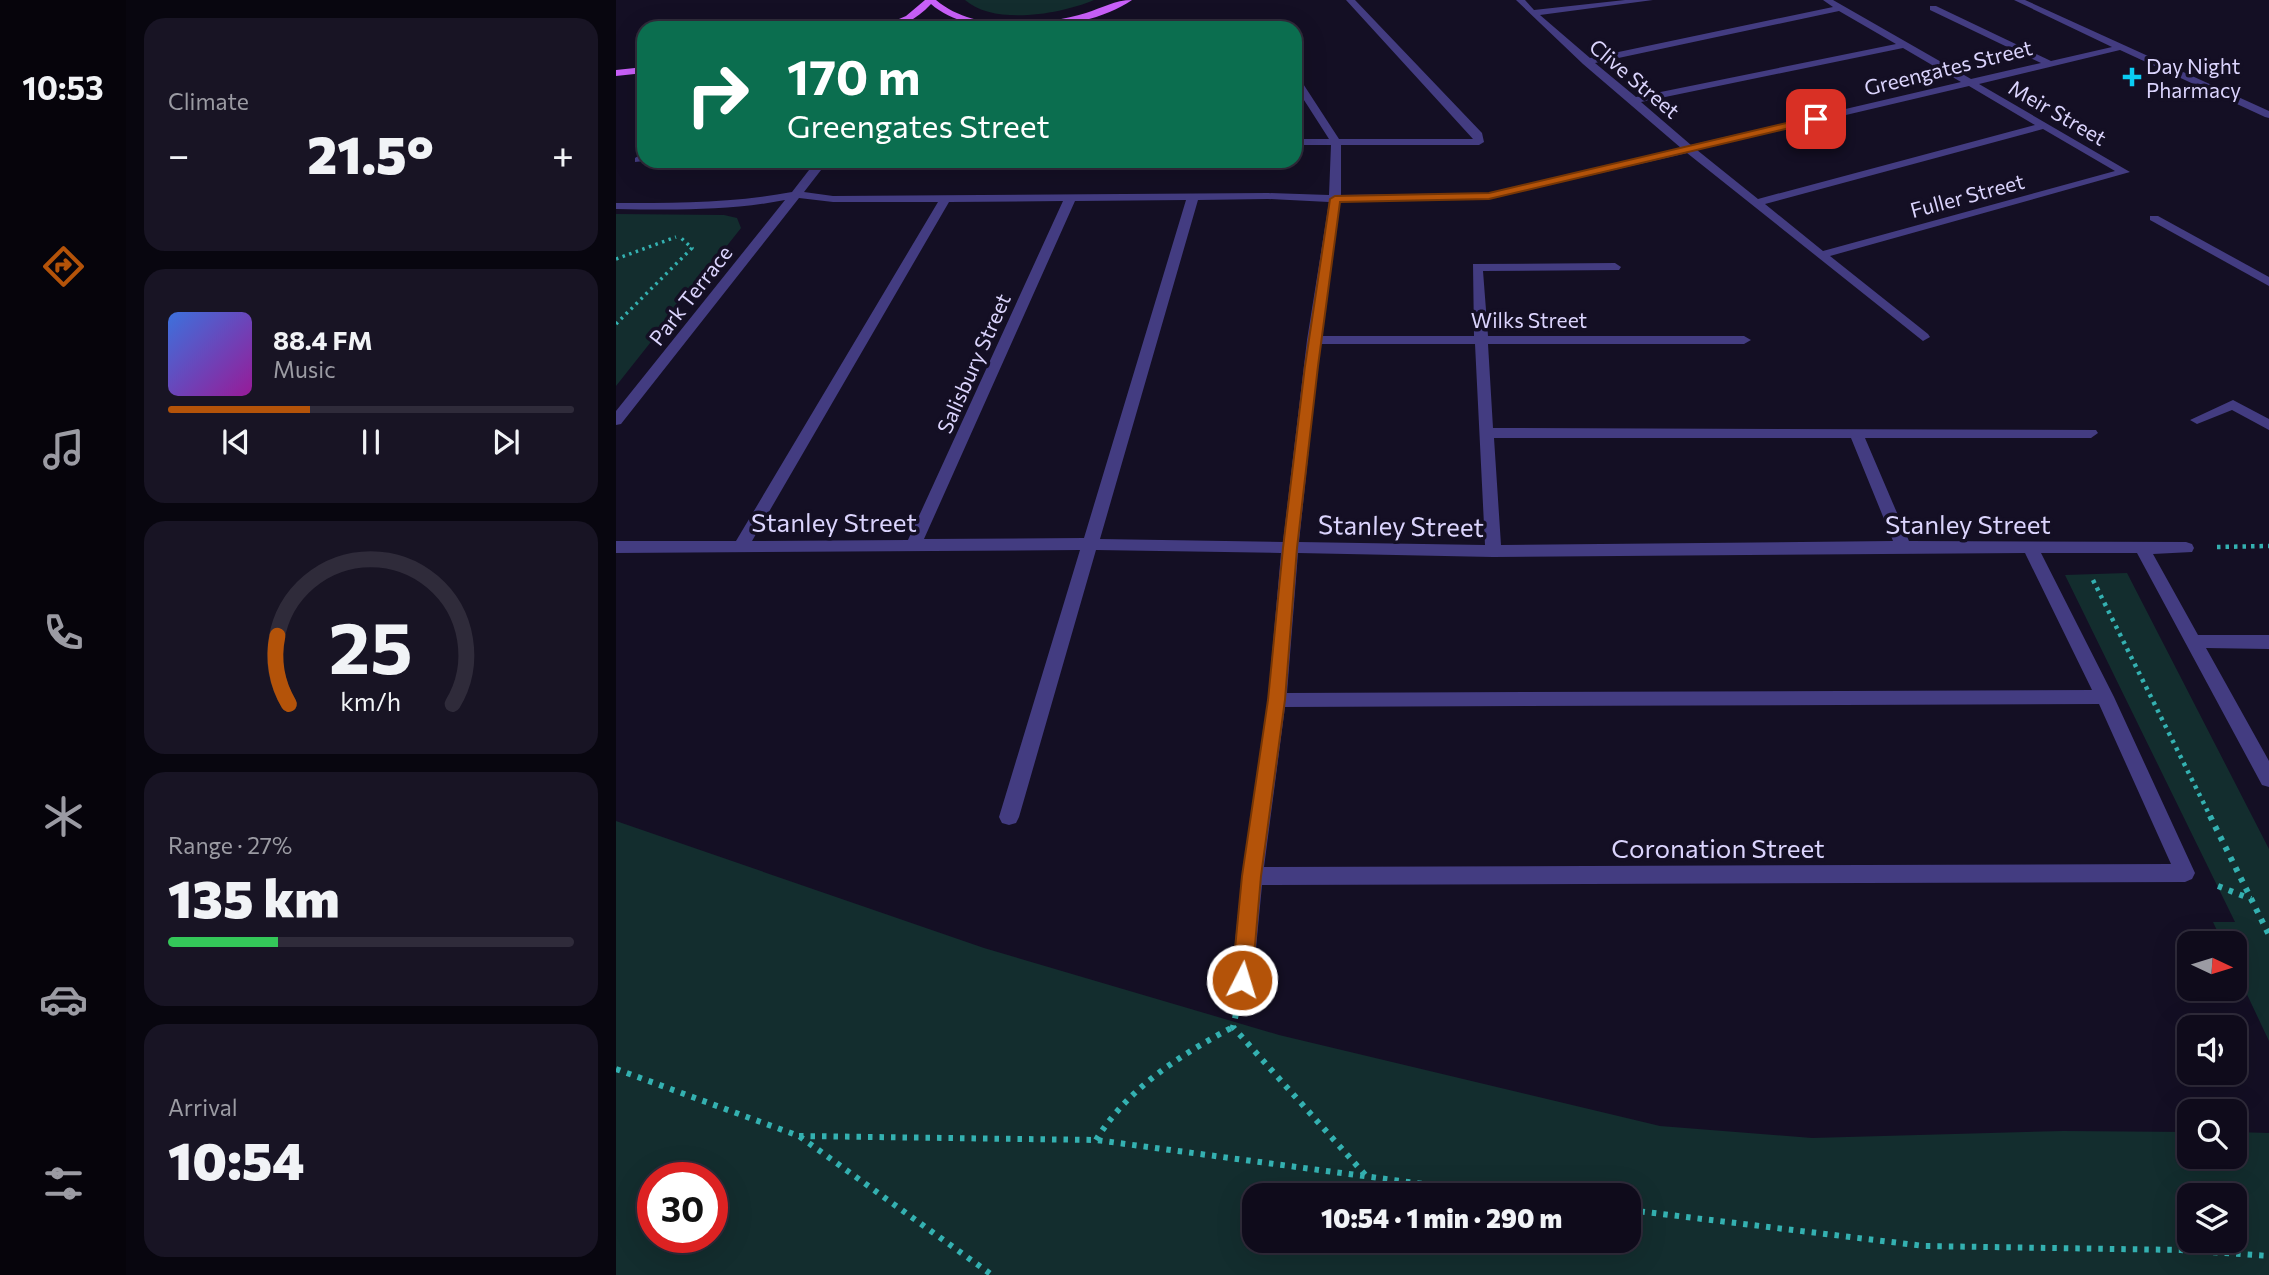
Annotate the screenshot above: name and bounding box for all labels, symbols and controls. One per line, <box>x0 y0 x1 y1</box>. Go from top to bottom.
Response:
street label: Clive Street <box>1585 33 1685 123</box>
street label: Greengates Street <box>1861 34 2035 100</box>
text: 170 m <box>787 45 920 105</box>
icon: right <box>672 49 763 140</box>
place label: Day Night Pharmacy <box>2146 53 2241 102</box>
text: 10:53 <box>22 67 104 107</box>
marker: Day Night Pharmacy <box>2124 69 2140 85</box>
street label: Meir Street <box>2005 74 2111 150</box>
text: Climate <box>168 87 249 115</box>
pin <box>1786 89 1846 149</box>
icon: arrive <box>1797 100 1835 138</box>
text: Greengates Street <box>787 105 1050 145</box>
text: 21.5° <box>307 121 434 185</box>
text: − <box>168 130 190 177</box>
text: + <box>552 130 574 177</box>
street label: Fuller Street <box>1907 168 2027 222</box>
street label: Park Terrace <box>643 240 737 350</box>
icon: directions <box>39 242 88 291</box>
street label: Salisbury Street <box>931 289 1015 437</box>
street label: Wilks Street <box>1471 307 1587 332</box>
text: 88.4 FM <box>273 324 372 355</box>
text: Music <box>273 355 336 383</box>
icon: previous <box>217 423 255 461</box>
icon: pause <box>352 423 390 461</box>
icon: next <box>487 423 525 461</box>
icon: music <box>39 425 88 474</box>
street label: Stanley Street <box>751 506 917 537</box>
street label: Stanley Street <box>1318 508 1484 542</box>
street label: Stanley Street <box>1885 508 2051 539</box>
text: 25 <box>329 600 413 689</box>
icon: phone <box>39 608 88 657</box>
text: km/h <box>341 685 401 715</box>
icon: climate <box>39 792 88 841</box>
text: Range · 27% <box>168 831 292 859</box>
street label: Coronation Street <box>1611 832 1825 863</box>
text: 135 km <box>168 865 340 929</box>
north arrow <box>2177 931 2247 1001</box>
map controls <box>2177 931 2247 1253</box>
position arrow <box>1205 943 1279 1017</box>
icon: car <box>39 975 88 1024</box>
button: sound <box>2177 1015 2247 1085</box>
text: Arrival <box>168 1093 238 1121</box>
button: search <box>2177 1099 2247 1169</box>
text: 10:54 <box>168 1127 305 1191</box>
icon: filters <box>39 1159 88 1208</box>
speed limit sign: 30 <box>637 1162 728 1253</box>
button: layers <box>2177 1183 2247 1253</box>
text: 10:54 · 1 min · 290 m <box>1321 1202 1562 1233</box>

